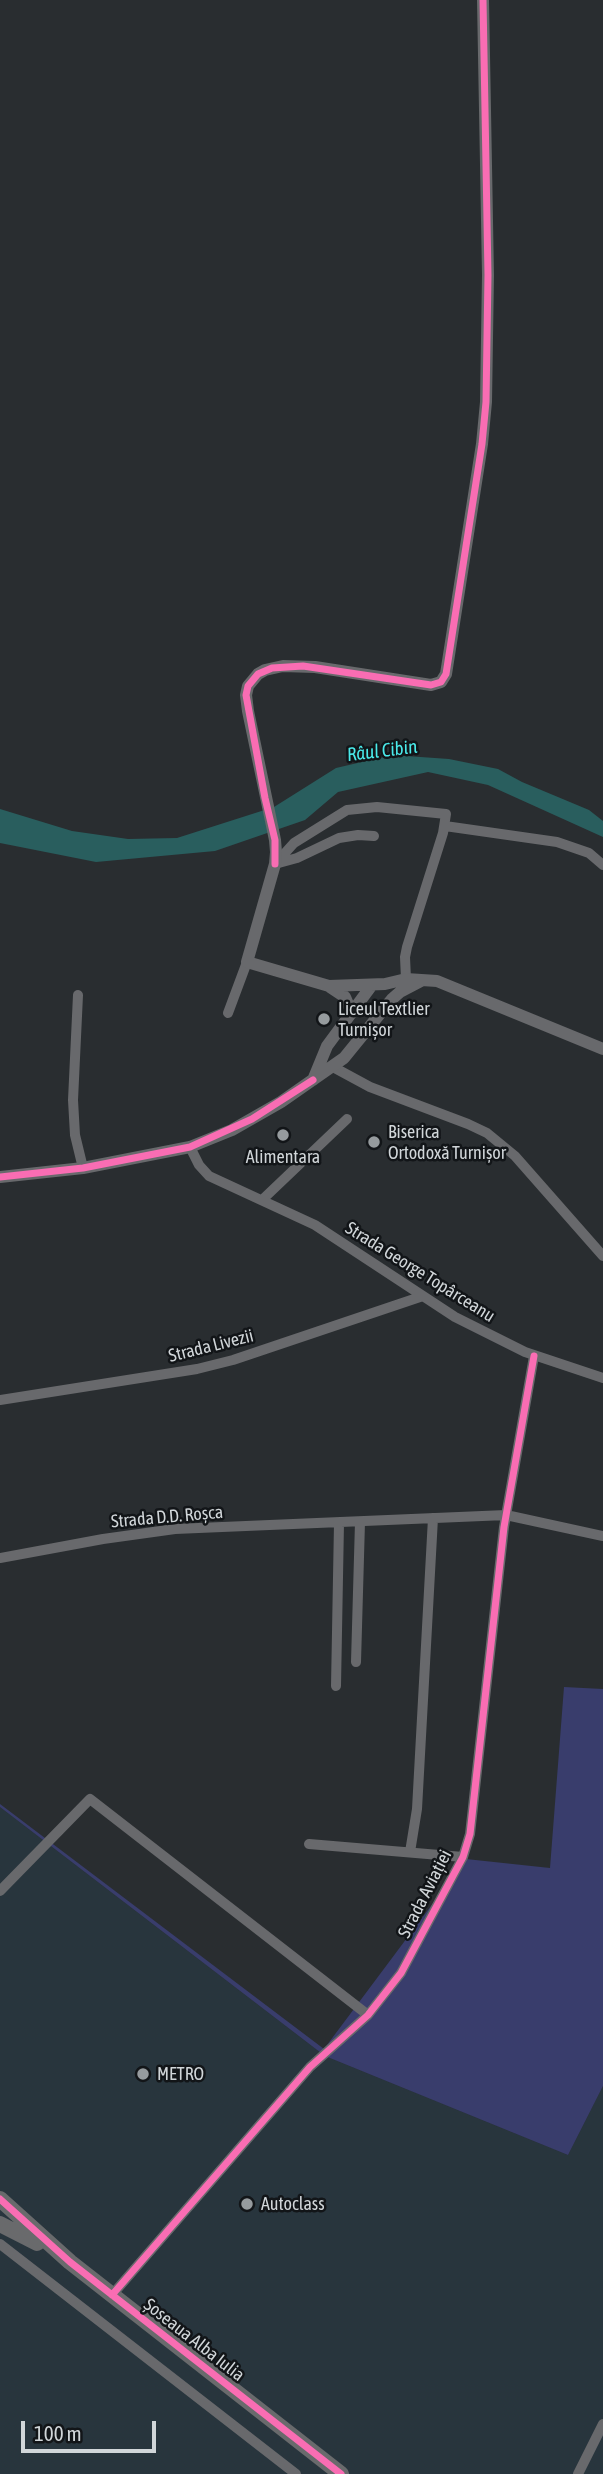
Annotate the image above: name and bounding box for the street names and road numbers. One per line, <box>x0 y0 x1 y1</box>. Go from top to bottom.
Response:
street label: Strada George Topârceanu <box>341 1217 499 1327</box>
street label: Strada Livezii <box>166 1325 256 1367</box>
street label: Strada D.D. Roșca <box>110 1501 224 1533</box>
street label: Strada Aviației <box>394 1846 456 1942</box>
street label: Șoseaua Alba Iulia <box>139 2294 249 2386</box>

